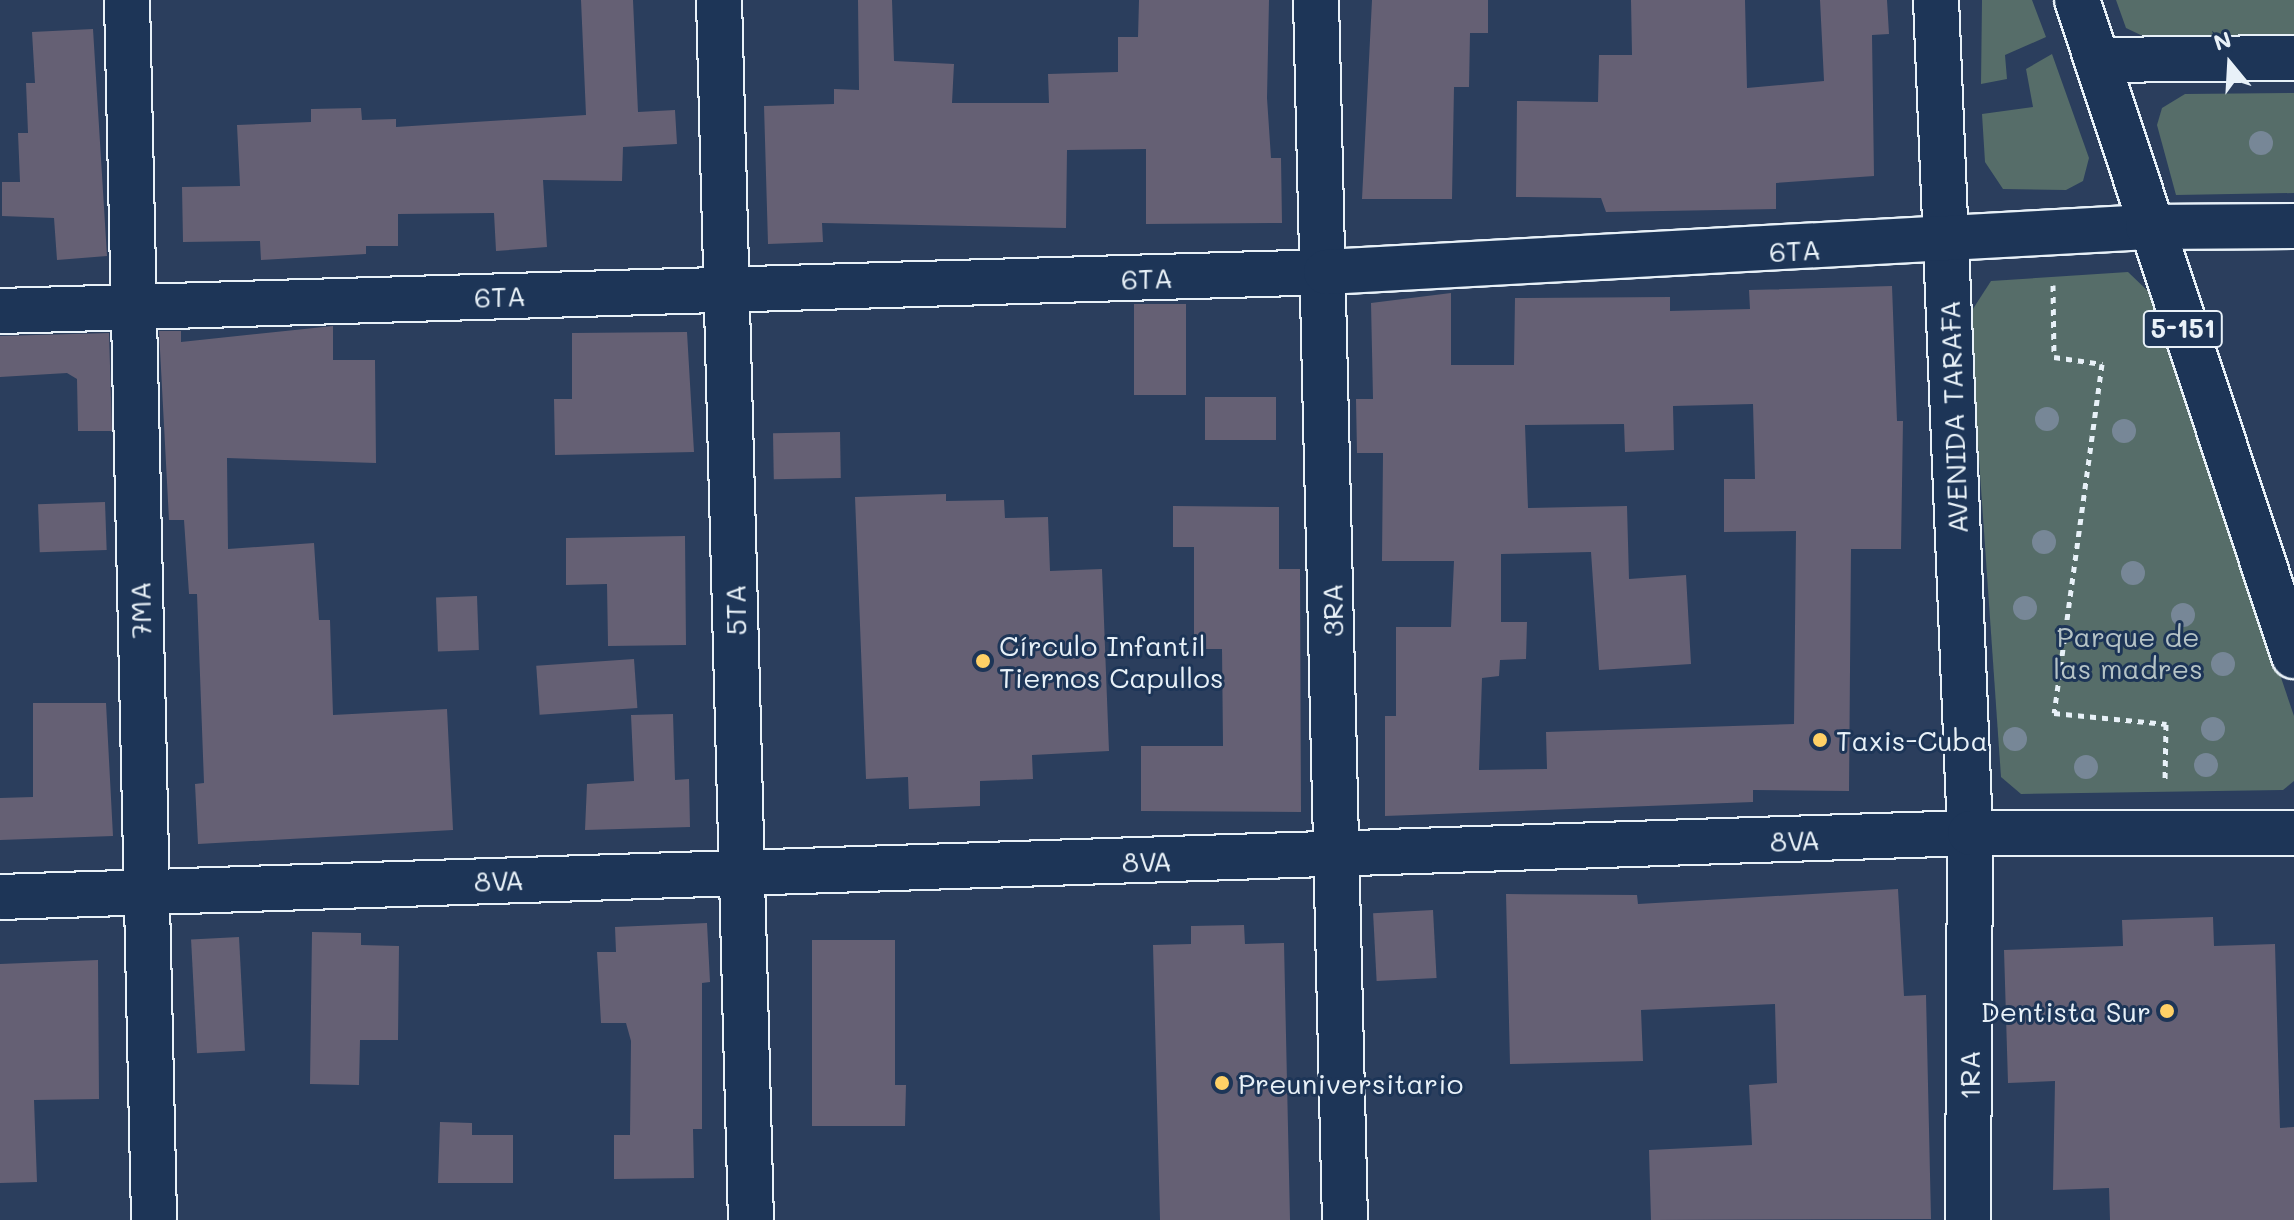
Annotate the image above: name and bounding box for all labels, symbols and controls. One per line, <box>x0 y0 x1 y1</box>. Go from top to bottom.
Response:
north arrow <box>2190 24 2270 104</box>
text: N <box>2210 24 2235 57</box>
street label: 6TA <box>1768 232 1822 268</box>
street label: 6TA <box>1120 260 1174 296</box>
street label: 6TA <box>473 278 527 314</box>
street label: AVENIDA TARAFA <box>1932 300 1974 534</box>
road number: 5-151 <box>2141 307 2225 351</box>
street label: 7MA <box>123 581 157 639</box>
street label: 3RA <box>1315 583 1349 637</box>
street label: 5TA <box>718 584 752 636</box>
park label: Parque de las madres <box>2053 619 2203 685</box>
place label: Círculo Infantil Tiernos Capullos <box>999 628 1224 694</box>
marker: Círculo Infantil Tiernos Capullos <box>974 652 992 670</box>
place label: Taxis-Cuba <box>1836 723 1988 757</box>
marker: Taxis-Cuba <box>1811 731 1829 749</box>
street label: 8VA <box>1769 822 1821 858</box>
street label: 8VA <box>1122 844 1172 878</box>
street label: 8VA <box>473 862 525 898</box>
place label: Dentista Sur <box>1981 994 2151 1028</box>
marker: Dentista Sur <box>2158 1002 2176 1020</box>
street label: 1RA <box>1952 1050 1986 1100</box>
place label: Preuniversitario <box>1238 1066 1463 1100</box>
marker: Preuniversitario <box>1213 1074 1231 1092</box>

